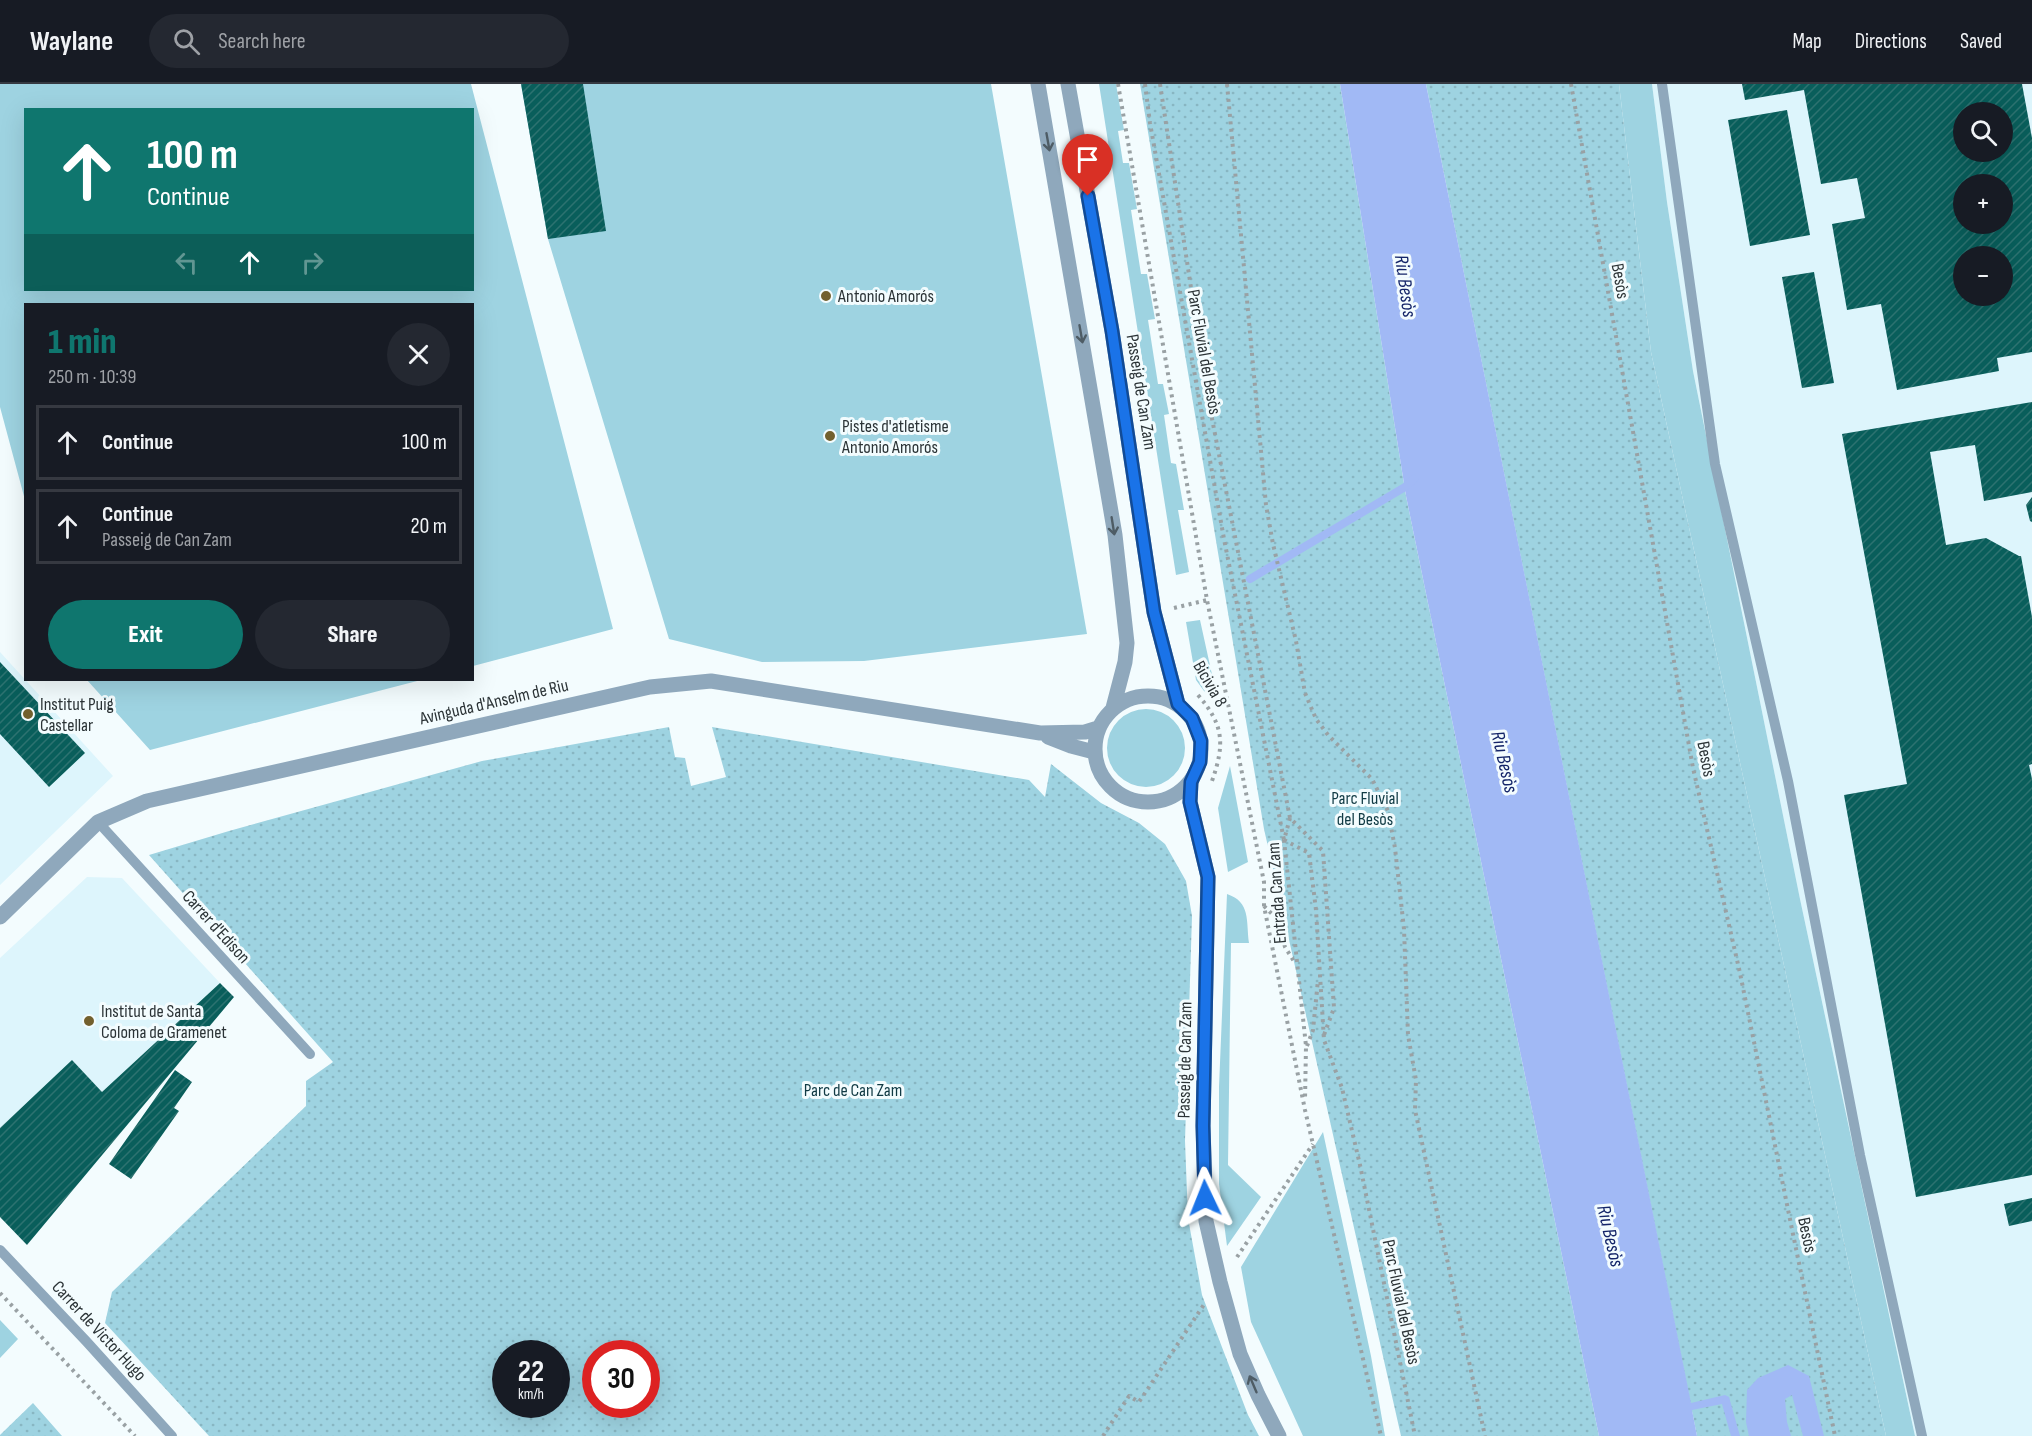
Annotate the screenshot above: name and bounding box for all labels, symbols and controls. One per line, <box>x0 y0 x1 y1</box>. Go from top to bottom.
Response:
search box <box>149 14 569 68</box>
text: Waylane <box>30 25 113 58</box>
icon: search <box>170 25 203 58</box>
text: Search here <box>218 28 306 55</box>
text: Map <box>1792 29 1822 54</box>
text: Directions <box>1855 29 1927 54</box>
text: Saved <box>1960 29 2002 54</box>
map controls <box>1953 102 2013 306</box>
button: search <box>1953 102 2013 162</box>
text: 100 m <box>147 130 238 181</box>
one-way arrow <box>1043 131 1054 151</box>
icon: ahead <box>48 132 126 210</box>
pin <box>1062 134 1113 196</box>
icon: arrive <box>1071 143 1104 176</box>
button: + <box>1953 174 2013 234</box>
text: Continue <box>147 181 230 213</box>
icon: left <box>170 246 203 279</box>
icon: ahead <box>233 246 266 279</box>
icon: right <box>296 246 329 279</box>
button: − <box>1953 246 2013 306</box>
water label: Riu Besòs <box>1389 253 1421 319</box>
street label: Besòs <box>1607 262 1633 300</box>
place label: Antonio Amorós <box>837 286 934 307</box>
street label: Parc Fluvial del Besòs <box>1183 288 1225 416</box>
marker: Antonio Amorós <box>819 289 833 303</box>
text: 1 min <box>48 321 116 364</box>
button: close <box>387 323 450 386</box>
one-way arrow <box>1075 324 1086 343</box>
street label: Passeig de Can Zam <box>1121 333 1161 451</box>
text: 250 m · 10:39 <box>48 365 136 389</box>
place label: Pistes d'atletisme Antonio Amorós <box>841 416 949 458</box>
icon: ahead <box>51 426 84 459</box>
text: Continue <box>102 429 173 456</box>
text: 100 m <box>402 429 447 456</box>
marker: Pistes d'atletisme Antonio Amorós <box>823 429 837 443</box>
text: Continue <box>102 501 173 528</box>
icon: ahead <box>51 510 84 543</box>
text: 20 m <box>411 513 447 540</box>
one-way arrow <box>1108 516 1119 536</box>
text: Passeig de Can Zam <box>102 528 232 552</box>
button: Exit <box>48 600 243 669</box>
button: Share <box>255 600 450 669</box>
street label: Bicivia 8 <box>1188 657 1232 711</box>
street label: Avinguda d'Anselm de Riu <box>417 675 570 730</box>
place label: Institut Puig Castellar <box>40 694 114 736</box>
marker: Institut Puig Castellar <box>21 707 35 721</box>
water label: Riu Besòs <box>1485 729 1523 795</box>
street label: Besòs <box>1692 740 1720 778</box>
park label: Parc Fluvial del Besòs <box>1331 788 1399 830</box>
street label: Entrada Can Zam <box>1263 842 1291 944</box>
street label: Carrer d'Edison <box>178 886 254 968</box>
place label: Institut de Santa Coloma de Gramenet <box>101 1001 227 1043</box>
street label: Passeig de Can Zam <box>1173 1001 1197 1119</box>
marker: Institut de Santa Coloma de Gramenet <box>82 1014 96 1028</box>
park label: Parc de Can Zam <box>804 1080 902 1101</box>
position arrow <box>1173 1166 1237 1230</box>
water label: Riu Besòs <box>1591 1203 1629 1269</box>
street label: Besòs <box>1793 1215 1821 1255</box>
street label: Parc Fluvial del Besòs <box>1378 1238 1424 1366</box>
street label: Carrer de Victor Hugo <box>47 1277 151 1385</box>
speed limit sign: 30 <box>582 1340 660 1418</box>
text: 22 <box>518 1354 544 1390</box>
one-way arrow <box>1247 1375 1258 1393</box>
text: km/h <box>518 1385 544 1404</box>

